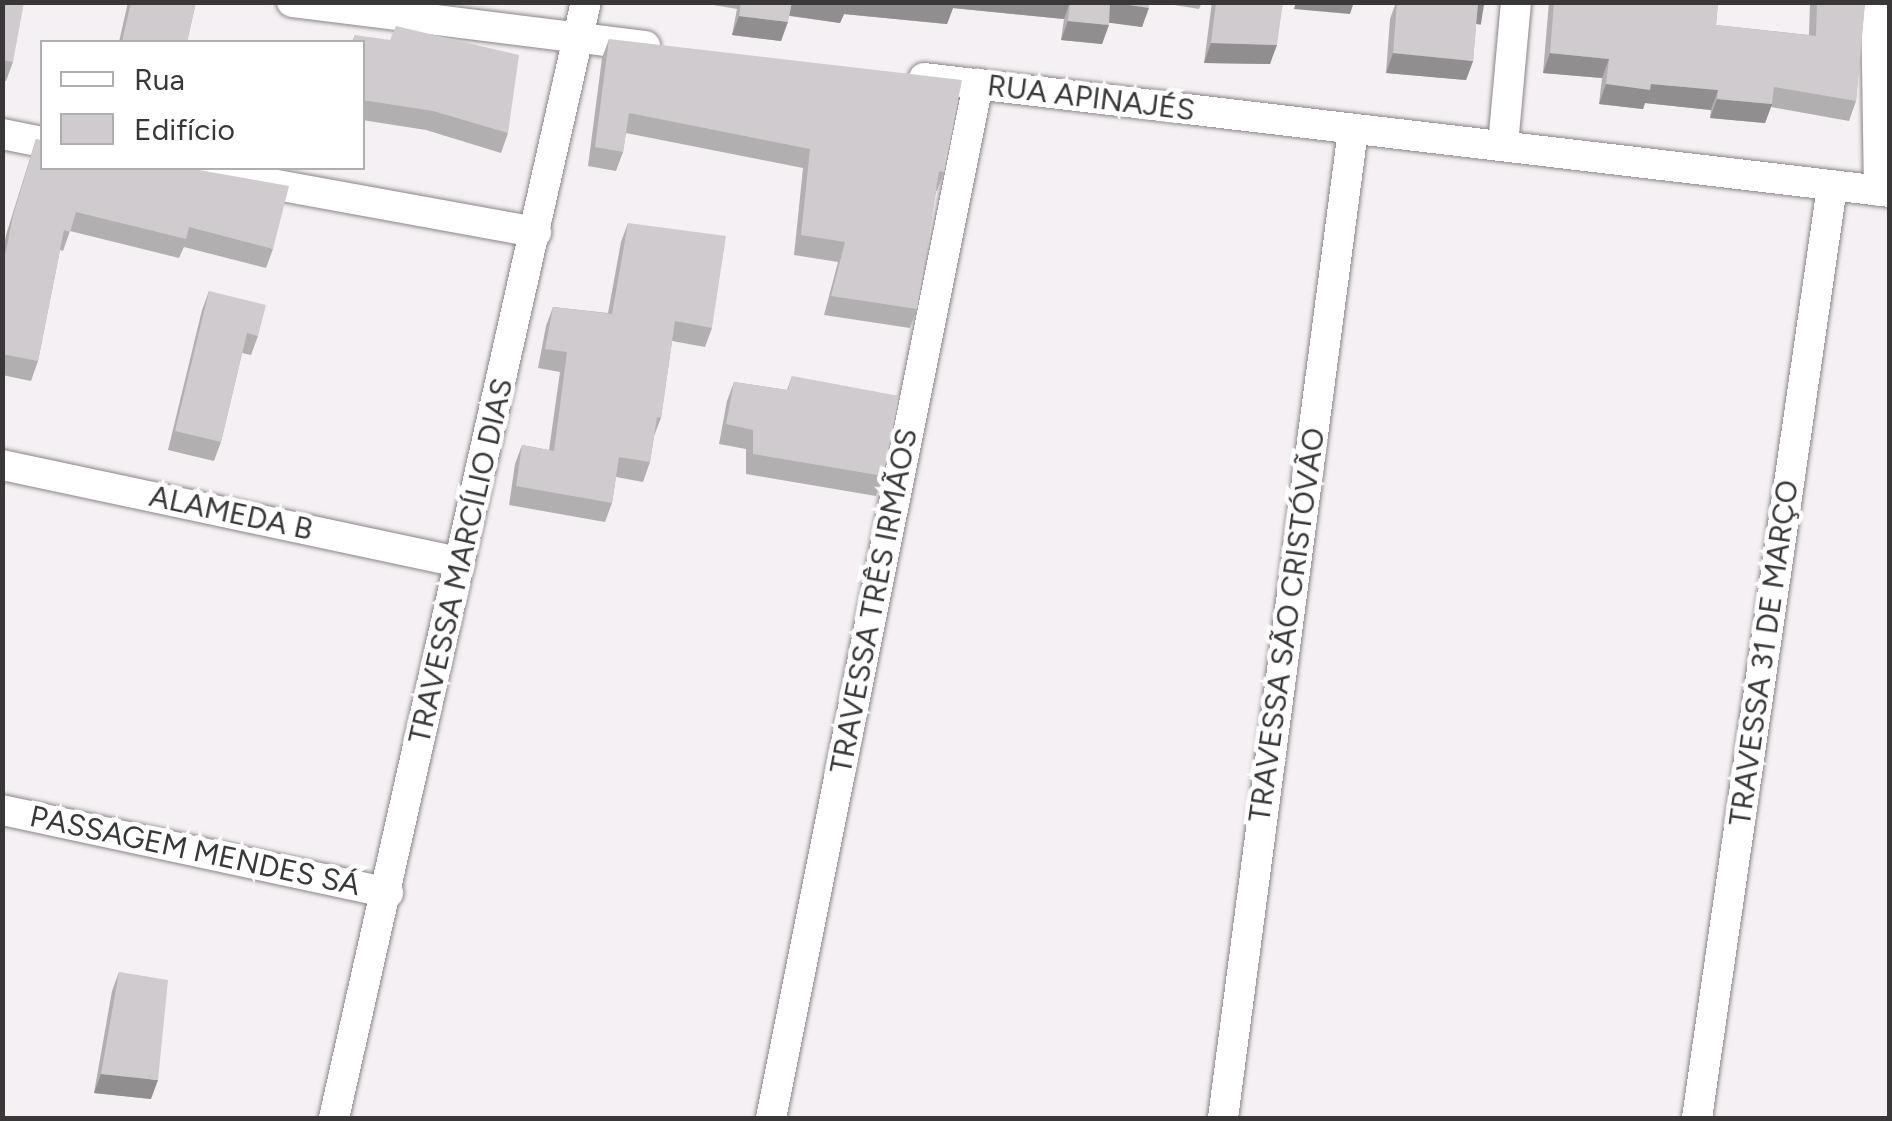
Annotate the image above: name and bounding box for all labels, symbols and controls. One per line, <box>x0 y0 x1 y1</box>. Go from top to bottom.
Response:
legend <box>40 40 365 170</box>
text: Rua <box>134 61 185 98</box>
street label: RUA APINAJÉS <box>985 67 1197 129</box>
text: Edifício <box>134 111 235 148</box>
street label: TRAVESSA MARCÍLIO DIAS <box>401 375 521 747</box>
street label: TRAVESSA TRÊS IRMÃOS <box>823 425 925 777</box>
street label: TRAVESSA SÃO CRISTÓVÃO <box>1241 426 1333 824</box>
street label: ALAMEDA B <box>146 478 316 548</box>
street label: TRAVESSA 31 DE MARÇO <box>1722 478 1806 828</box>
street label: PASSAGEM MENDES SÁ <box>27 798 363 904</box>

